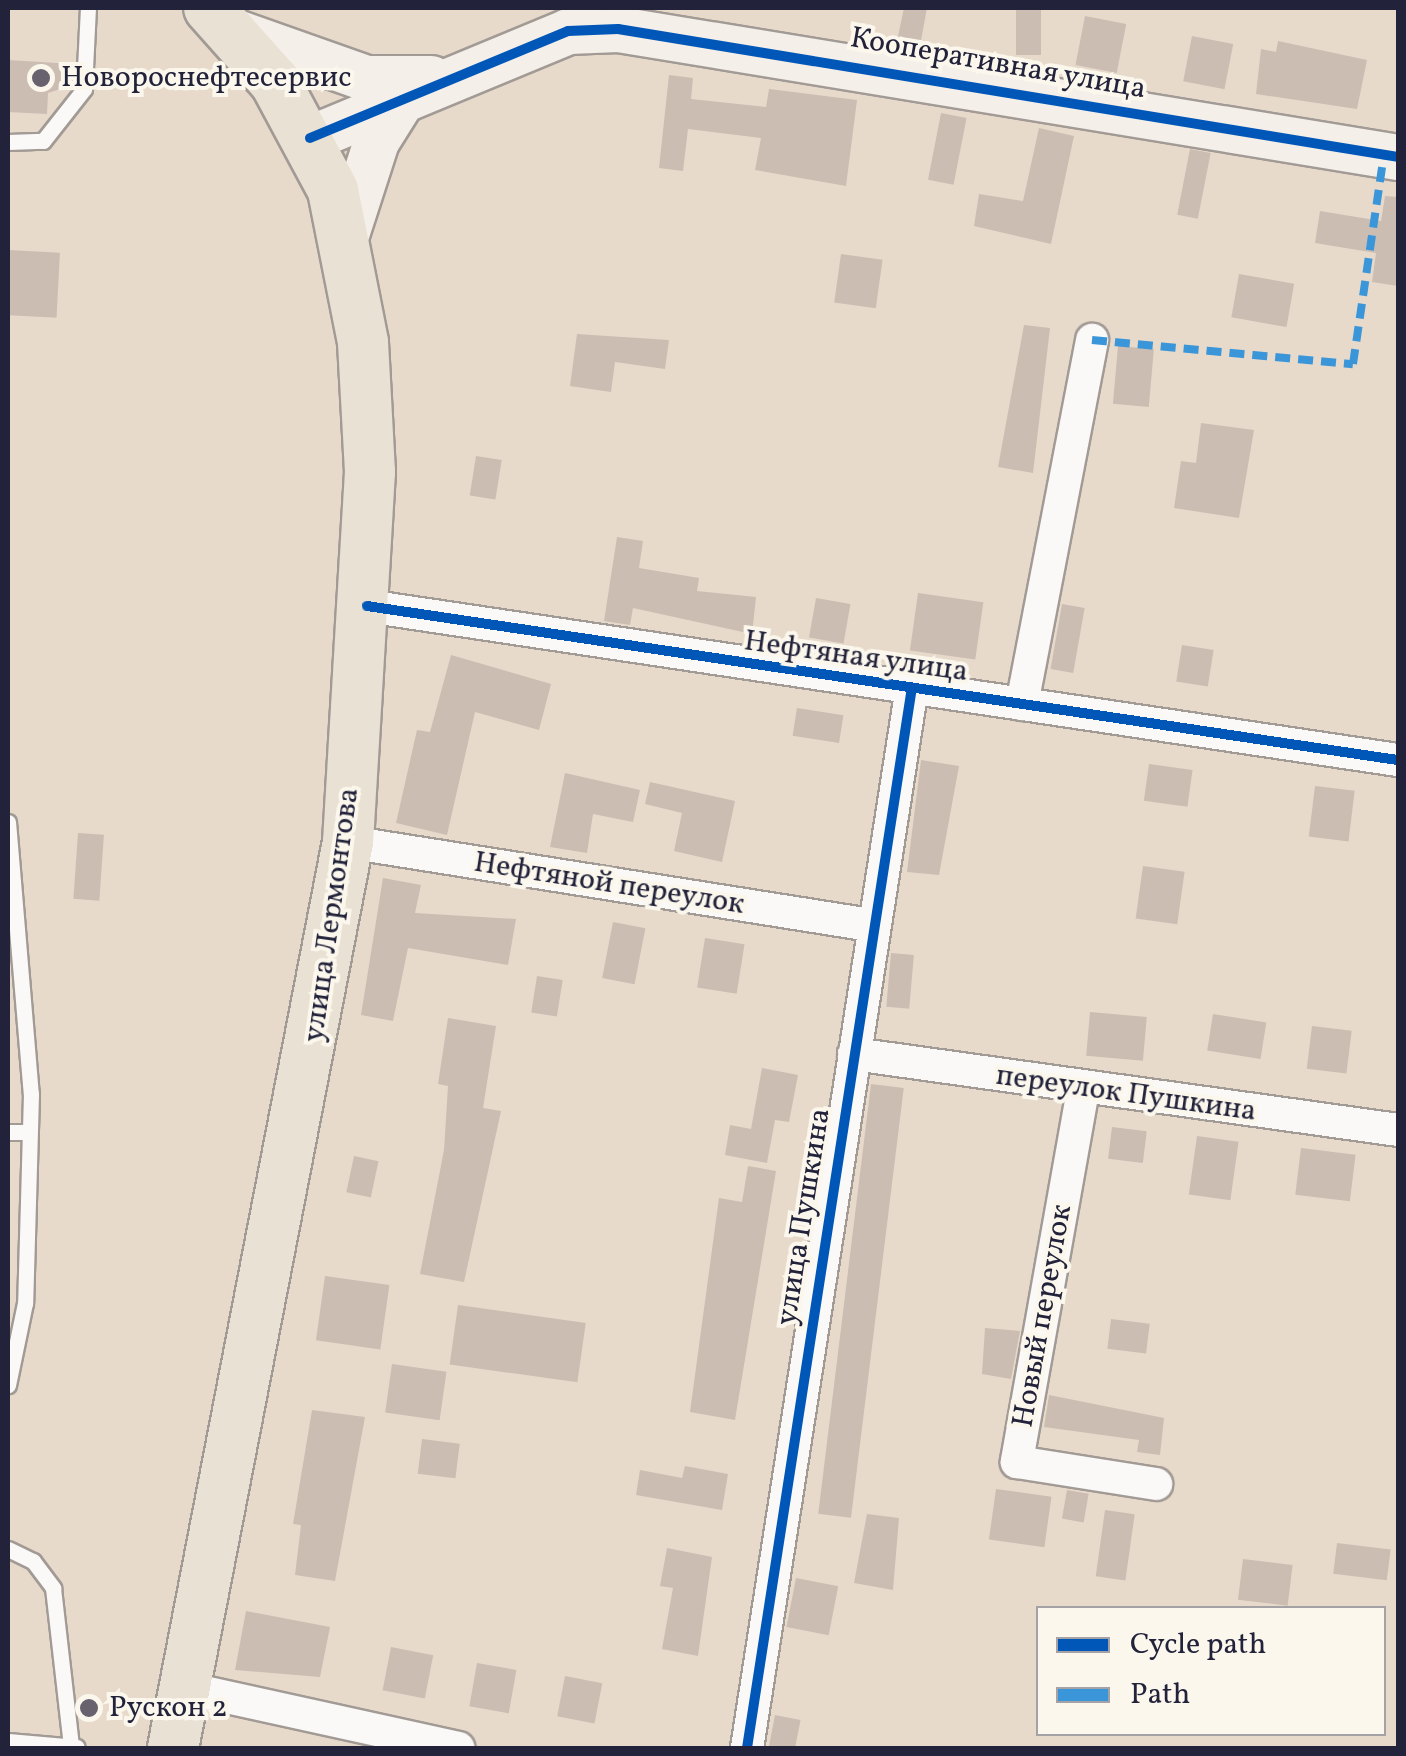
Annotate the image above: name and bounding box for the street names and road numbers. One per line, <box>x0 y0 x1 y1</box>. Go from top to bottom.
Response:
street label: Кооперативная улица <box>847 20 1149 108</box>
street label: Нефтяная улица <box>741 623 971 691</box>
street label: улица Лермонтова <box>296 785 368 1045</box>
street label: Нефтяной переулок <box>471 845 747 923</box>
street label: переулок Пушкина <box>994 1058 1258 1130</box>
street label: улица Пушкина <box>769 1106 839 1328</box>
street label: Новый переулок <box>1006 1202 1080 1430</box>

